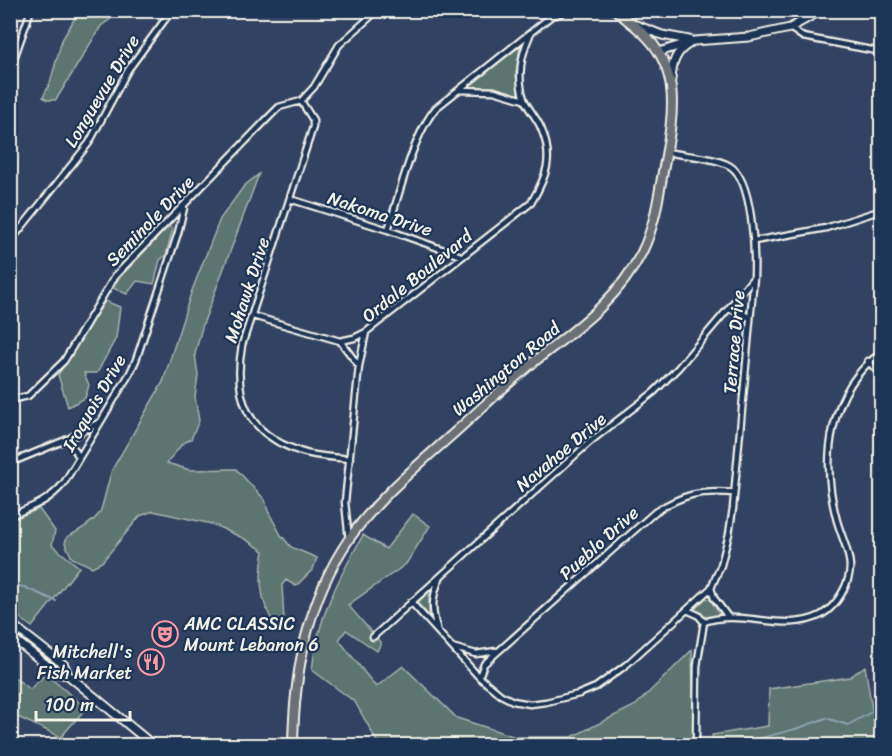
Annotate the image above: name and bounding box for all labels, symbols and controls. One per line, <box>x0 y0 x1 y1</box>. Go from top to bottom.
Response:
street label: Longuevue Drive <box>56 28 148 154</box>
street label: Seminole Drive <box>98 168 202 274</box>
street label: Nakoma Drive <box>323 182 437 246</box>
street label: Ordale Boulevard <box>354 220 481 331</box>
street label: Mohawk Drive <box>215 233 279 347</box>
street label: Terrace Drive <box>714 289 754 395</box>
street label: Washington Road <box>444 313 569 424</box>
street label: Iroquois Drive <box>53 348 135 459</box>
street label: Navahoe Drive <box>508 404 614 500</box>
street label: Pueblo Drive <box>551 498 647 588</box>
place label: AMC CLASSIC Mount Lebanon 6 <box>183 608 319 661</box>
theatre icon: AMC CLASSIC Mount Lebanon 6 <box>150 619 180 649</box>
place label: Mitchell's Fish Market <box>37 636 133 689</box>
restaurant icon: Mitchell's Fish Market <box>136 647 166 677</box>
scale bar <box>36 684 130 722</box>
text: 100 m <box>45 689 94 721</box>

